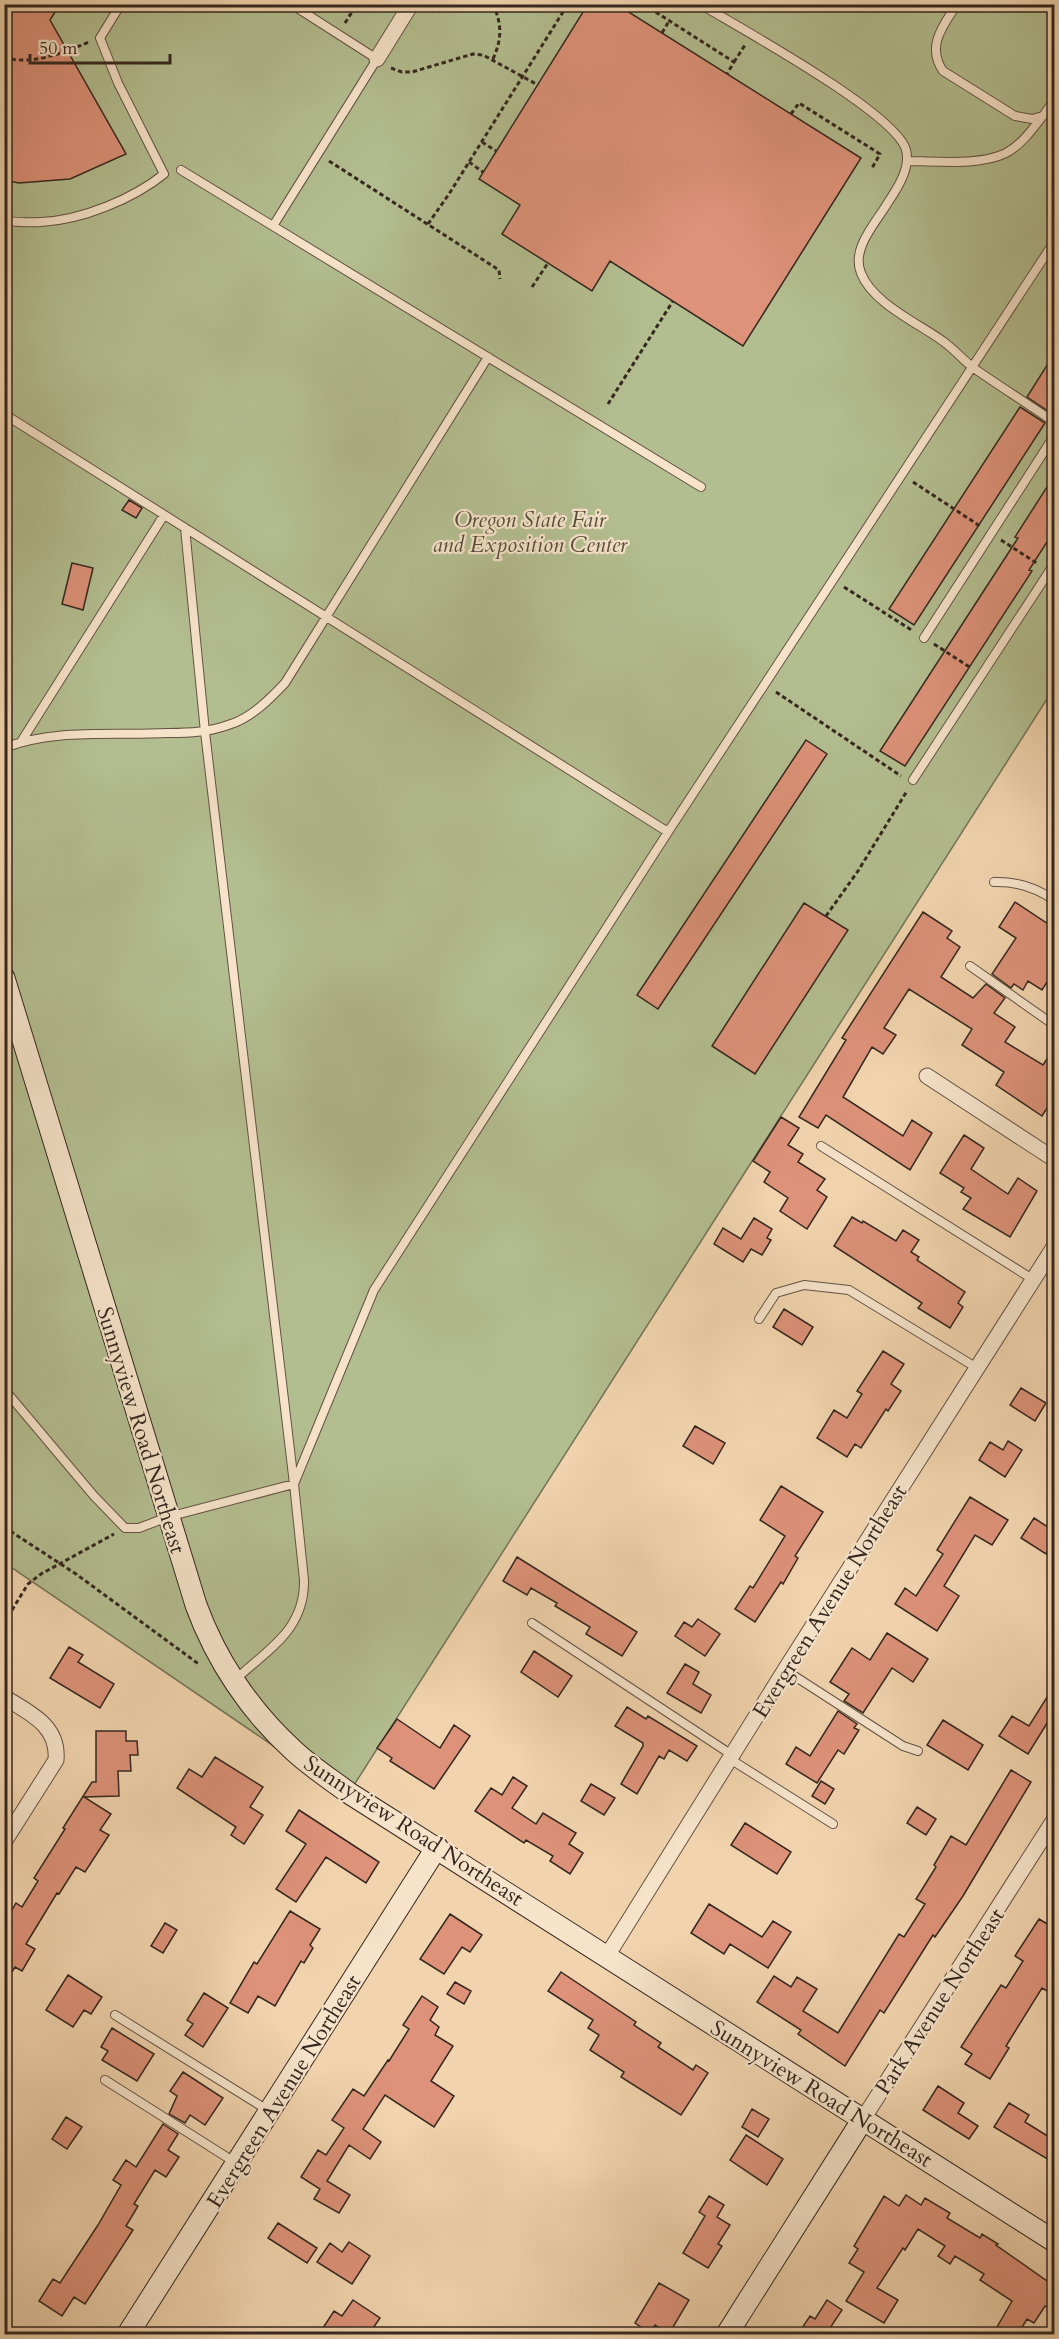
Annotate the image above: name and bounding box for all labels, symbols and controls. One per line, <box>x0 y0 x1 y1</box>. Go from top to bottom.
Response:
scale bar <box>30 27 170 65</box>
text: 50 m <box>39 36 78 61</box>
park label: Oregon State Fair and Exposition Center <box>433 505 628 560</box>
street label: Sunnyview Road Northeast <box>89 1303 193 1557</box>
street label: Evergreen Avenue Northeast <box>746 1479 914 1724</box>
street label: Sunnyview Road Northeast <box>298 1748 529 1913</box>
street label: Park Avenue Northeast <box>868 1902 1012 2101</box>
street label: Evergreen Avenue Northeast <box>200 1969 368 2214</box>
street label: Sunnyview Road Northeast <box>705 2013 938 2175</box>

